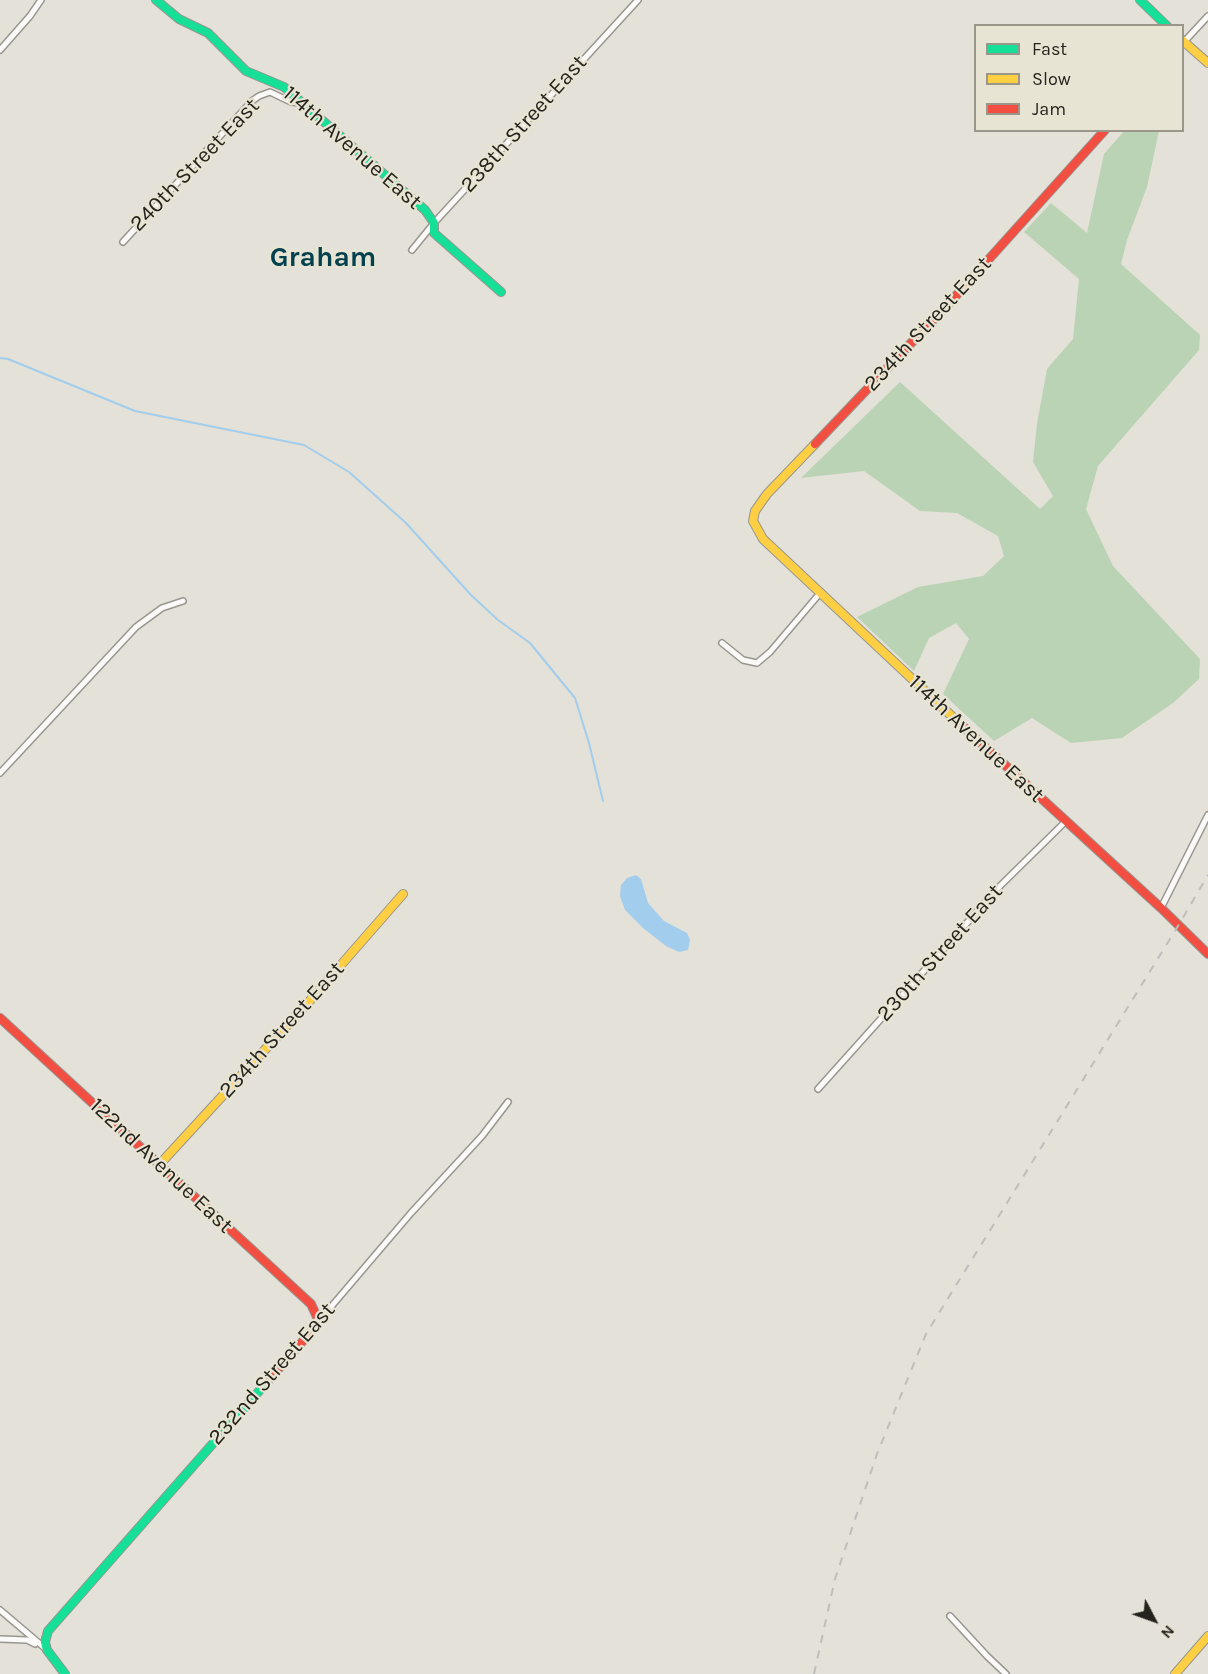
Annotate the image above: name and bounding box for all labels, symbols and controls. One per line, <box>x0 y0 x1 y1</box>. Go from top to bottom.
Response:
legend <box>974 24 1184 132</box>
text: Fast <box>1032 38 1067 60</box>
street label: 238th Street East <box>455 50 593 198</box>
text: Slow <box>1032 68 1071 90</box>
street label: 114th Avenue East <box>277 80 427 216</box>
street label: 240th Street East <box>125 93 265 237</box>
text: Jam <box>1032 98 1066 120</box>
district label: Graham <box>270 241 376 275</box>
street label: 234th Street East <box>859 251 997 397</box>
street label: 114th Avenue East <box>903 669 1049 809</box>
street label: 230th Street East <box>871 879 1009 1027</box>
street label: 234th Street East <box>214 956 350 1104</box>
street label: 122nd Avenue East <box>84 1093 238 1239</box>
street label: 232nd Street East <box>203 1297 341 1451</box>
north arrow <box>1124 1590 1184 1650</box>
text: N <box>1157 1622 1179 1643</box>

